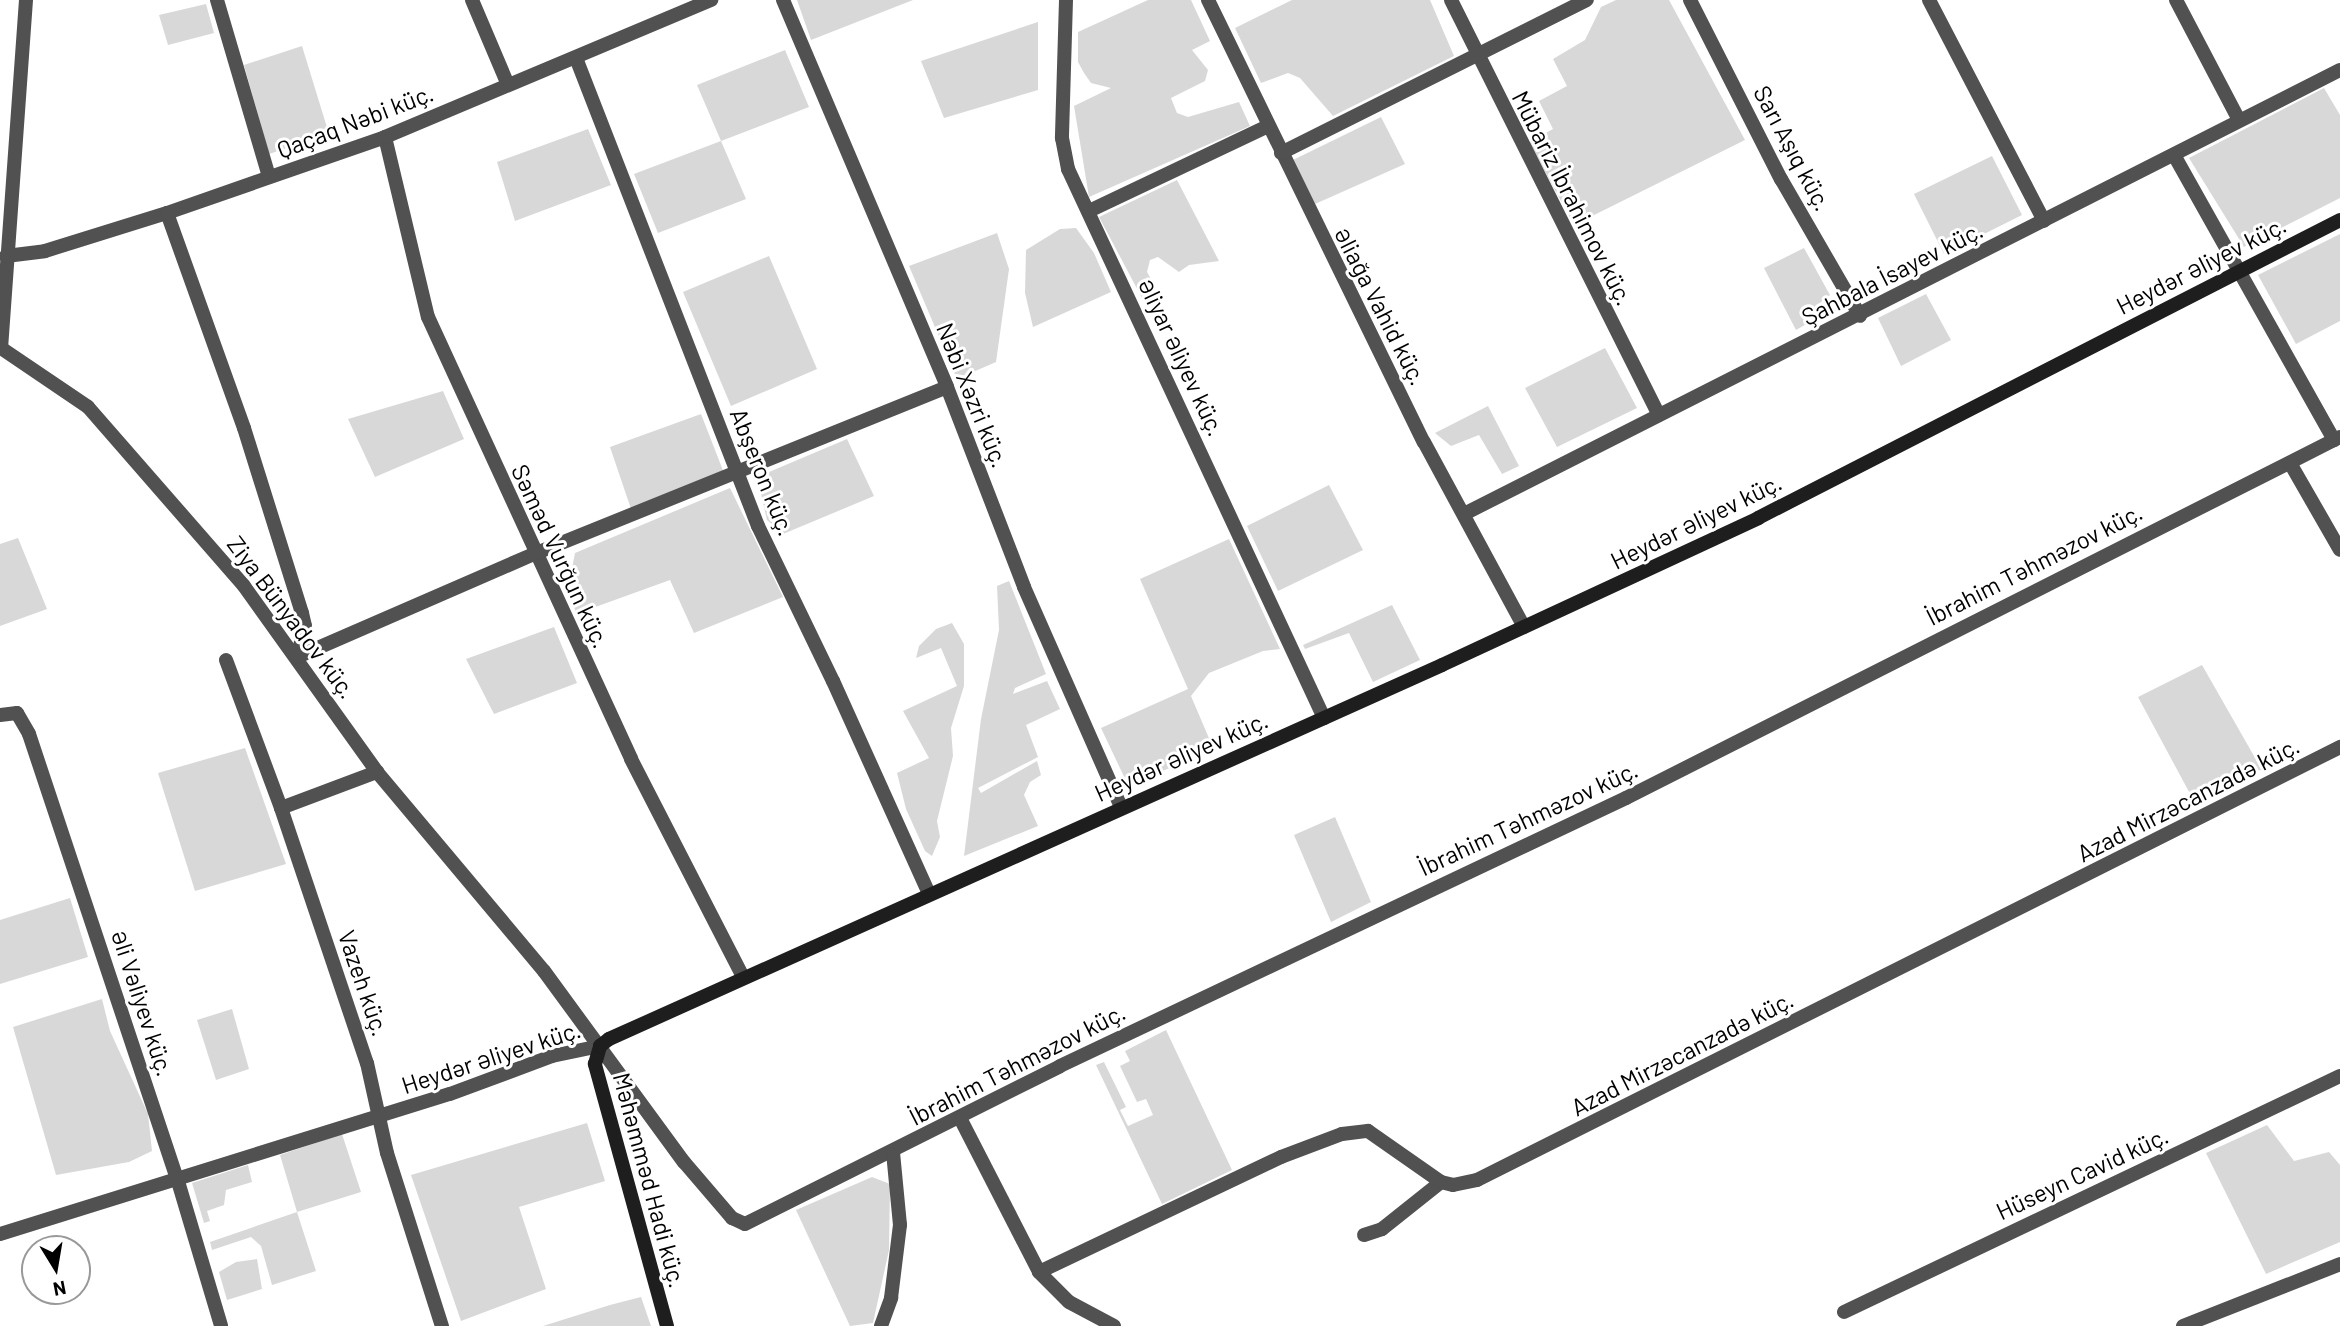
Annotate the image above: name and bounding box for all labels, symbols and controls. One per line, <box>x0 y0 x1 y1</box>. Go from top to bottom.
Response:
street label: Qaçaq Nəbi küç. <box>273 78 437 164</box>
street label: Sarı Aşıq küç. <box>1748 80 1838 216</box>
street label: Mübariz İbrahimov küç. <box>1506 86 1640 310</box>
street label: Heydər Əliyev küç. <box>2111 210 2291 320</box>
street label: Şahbala İsayev küç. <box>1796 215 1988 331</box>
street label: Əliağa Vahid küç. <box>1329 222 1433 390</box>
street label: Əliyar Əliyev küç. <box>1133 273 1231 441</box>
street label: Nəbi Xəzri küç. <box>931 318 1015 472</box>
street label: Abşeron küç. <box>724 404 802 540</box>
street label: Səməd Vurğun küç. <box>506 460 616 652</box>
street label: Heydər Əliyev küç. <box>1606 467 1786 575</box>
street label: İbrahim Təhməzov küç. <box>1921 497 2147 631</box>
street label: Ziya Bünyadov küç. <box>222 530 362 704</box>
street label: Heydər Əliyev küç. <box>1090 705 1272 807</box>
street label: Azad Mirzəcanzadə küç. <box>2072 730 2304 868</box>
street label: İbrahim Təhməzov küç. <box>1414 754 1642 882</box>
street label: Əli Vəliyev küç. <box>106 926 180 1080</box>
street label: Vazeh küç. <box>332 926 396 1040</box>
street label: Azad Mirzəcanzadə küç. <box>1566 984 1798 1122</box>
street label: İbrahim Təhməzov küç. <box>904 997 1130 1131</box>
street label: Heydər Əliyev küç. <box>398 1014 584 1100</box>
street label: Məhəmməd Hadi küç. <box>607 1069 693 1291</box>
street label: Hüseyn Cavid küç. <box>1991 1120 2173 1226</box>
north arrow <box>21 1235 91 1305</box>
text: N <box>51 1277 68 1302</box>

